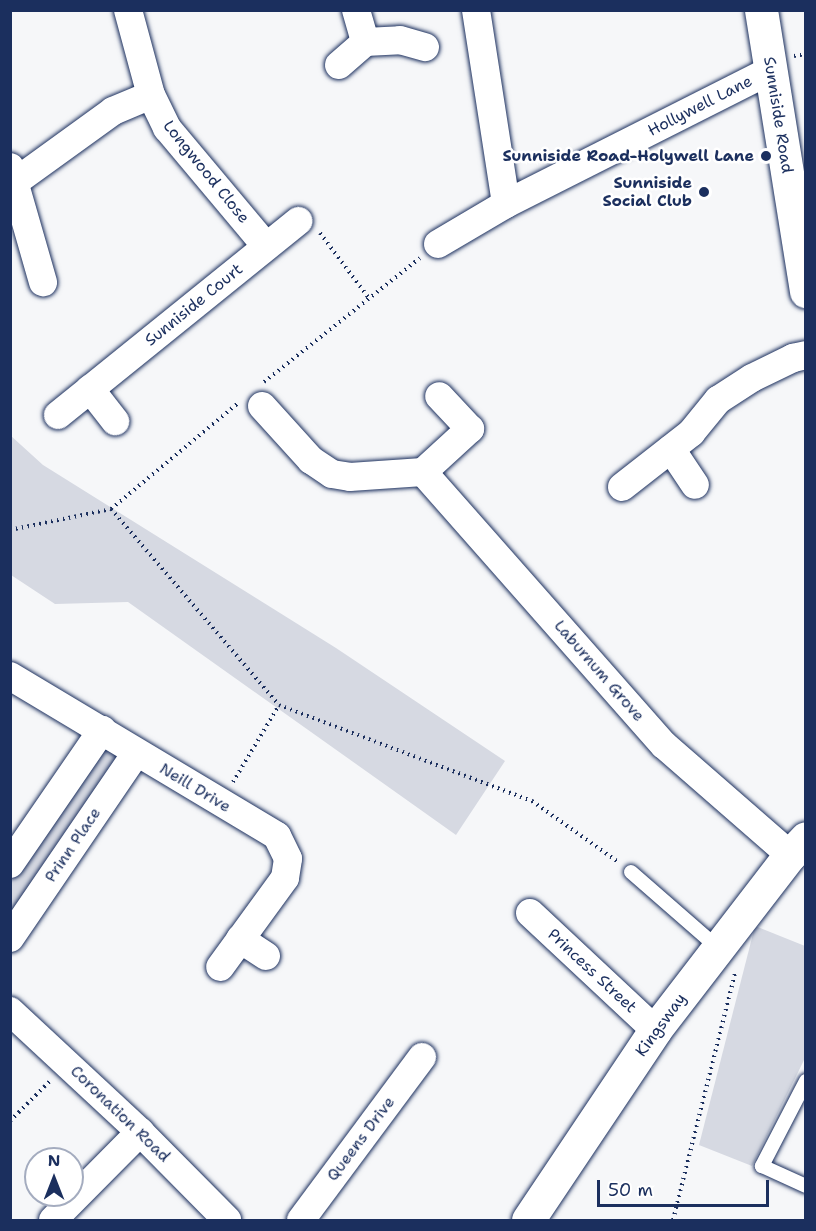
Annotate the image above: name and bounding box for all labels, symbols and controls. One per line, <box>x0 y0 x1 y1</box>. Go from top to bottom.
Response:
street label: Sunniside Road <box>759 55 797 175</box>
street label: Hollywell Lane <box>645 71 755 141</box>
street label: Longwood Close <box>159 117 253 227</box>
place label: Sunniside Road-Holywell Lane <box>502 146 754 166</box>
marker: Sunniside Road-Holywell Lane <box>759 149 773 163</box>
place label: Sunniside Social Club <box>602 173 692 211</box>
marker: Sunniside Social Club <box>697 185 711 199</box>
street label: Sunniside Court <box>141 260 247 350</box>
street label: Laburnum Grove <box>550 616 648 726</box>
street label: Neill Drive <box>156 759 234 817</box>
street label: Prinn Place <box>41 804 105 886</box>
street label: Princess Street <box>544 925 640 1017</box>
street label: Kingsway <box>632 989 690 1061</box>
street label: Coronation Road <box>66 1062 174 1166</box>
street label: Queens Drive <box>323 1093 399 1185</box>
north arrow <box>24 1147 84 1207</box>
text: N <box>48 1150 60 1171</box>
scale bar <box>600 1168 772 1206</box>
text: 50 m <box>608 1178 653 1202</box>

